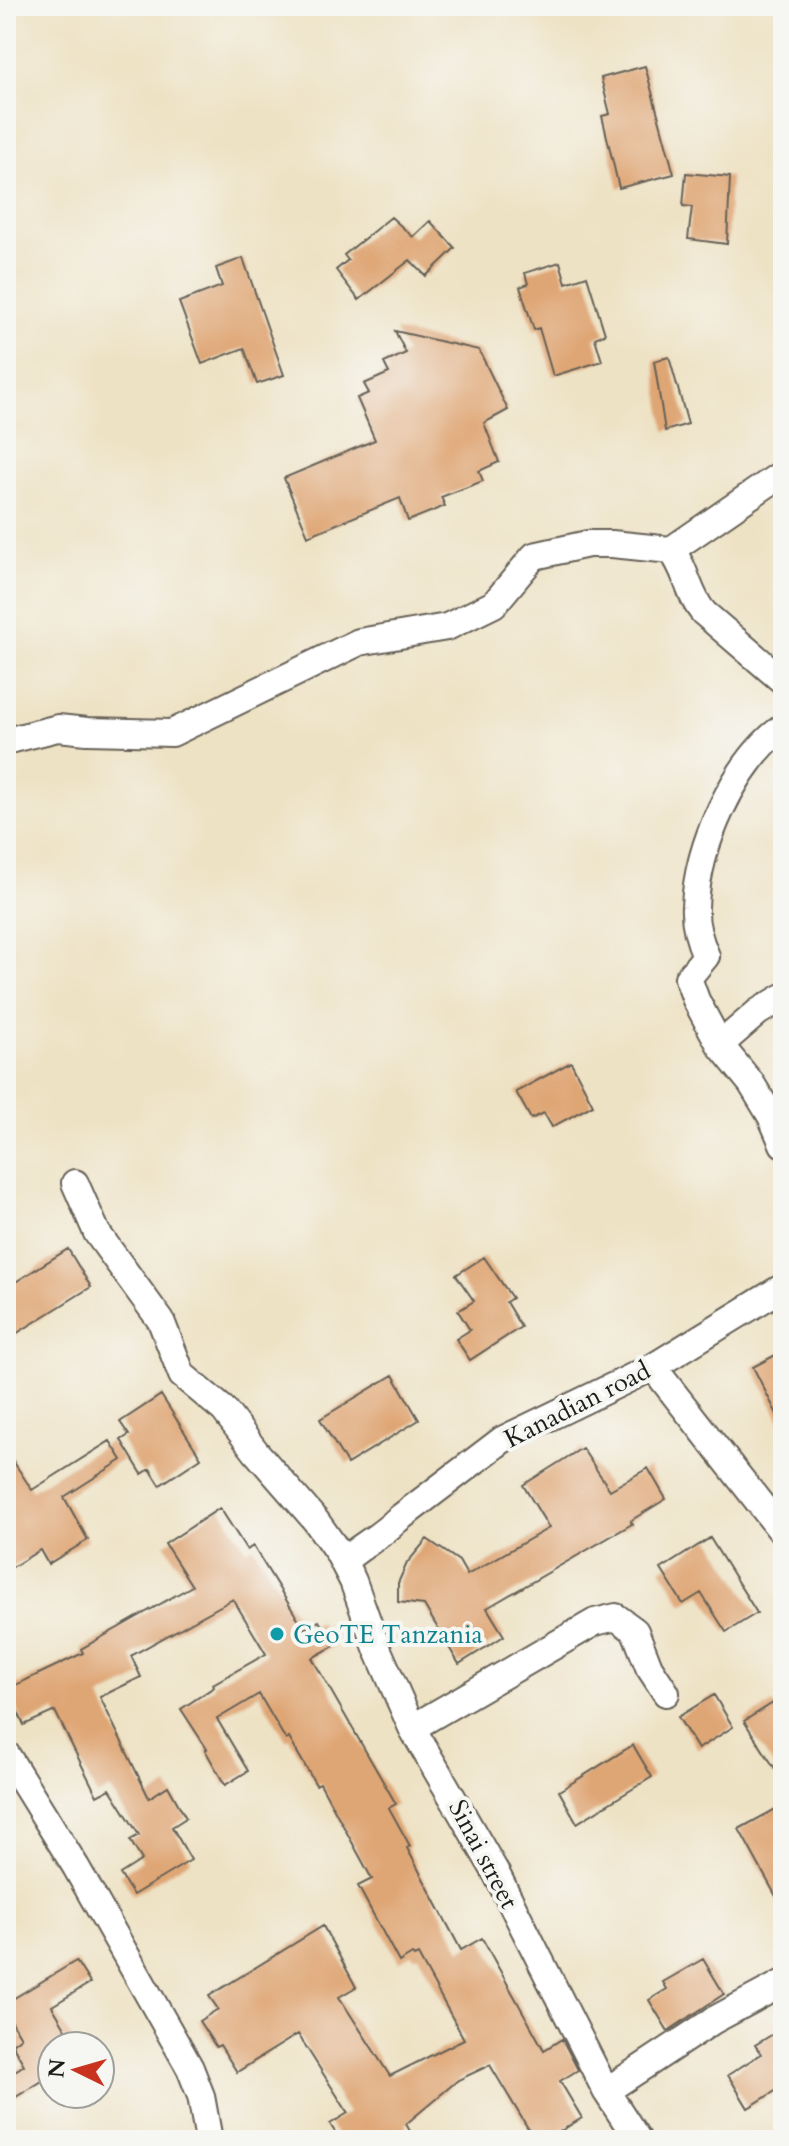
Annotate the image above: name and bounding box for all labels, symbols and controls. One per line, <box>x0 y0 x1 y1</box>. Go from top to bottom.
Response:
street label: Kanadian road <box>498 1353 656 1456</box>
place label: GeoTE Tanzania <box>293 1617 483 1652</box>
marker: GeoTE Tanzania <box>268 1625 286 1643</box>
street label: Sinai street <box>440 1794 527 1915</box>
north arrow <box>36 2030 116 2110</box>
text: N <box>41 2058 73 2079</box>

